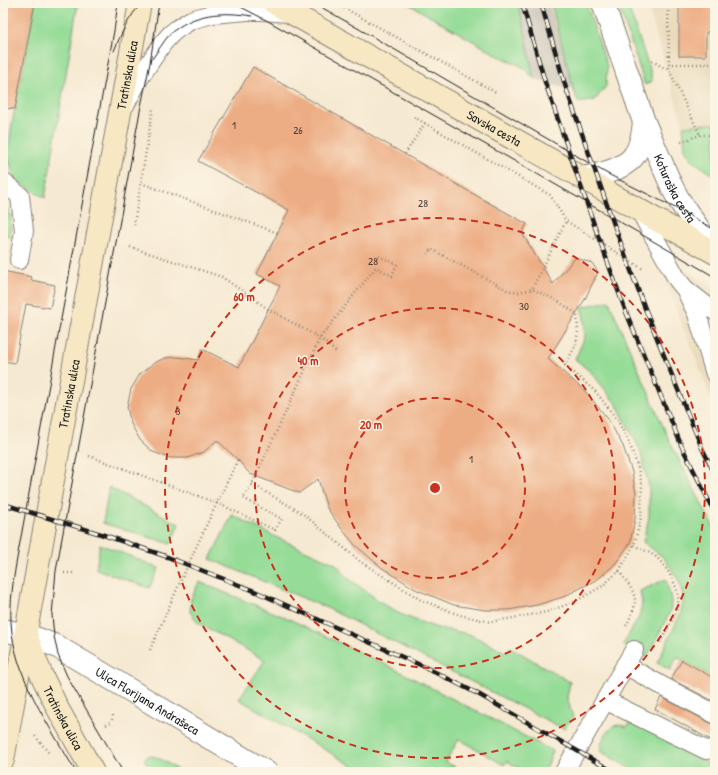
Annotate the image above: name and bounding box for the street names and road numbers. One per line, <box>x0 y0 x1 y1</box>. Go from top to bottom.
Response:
street label: Tratinska ulica <box>112 39 142 111</box>
street label: Savska cesta <box>464 105 524 150</box>
street label: Koturaška cesta <box>650 151 700 226</box>
street label: Tratinska ulica <box>54 358 84 430</box>
street label: Ulica Florijana Andrašeca <box>92 662 203 739</box>
street label: Tratinska ulica <box>39 683 88 753</box>

